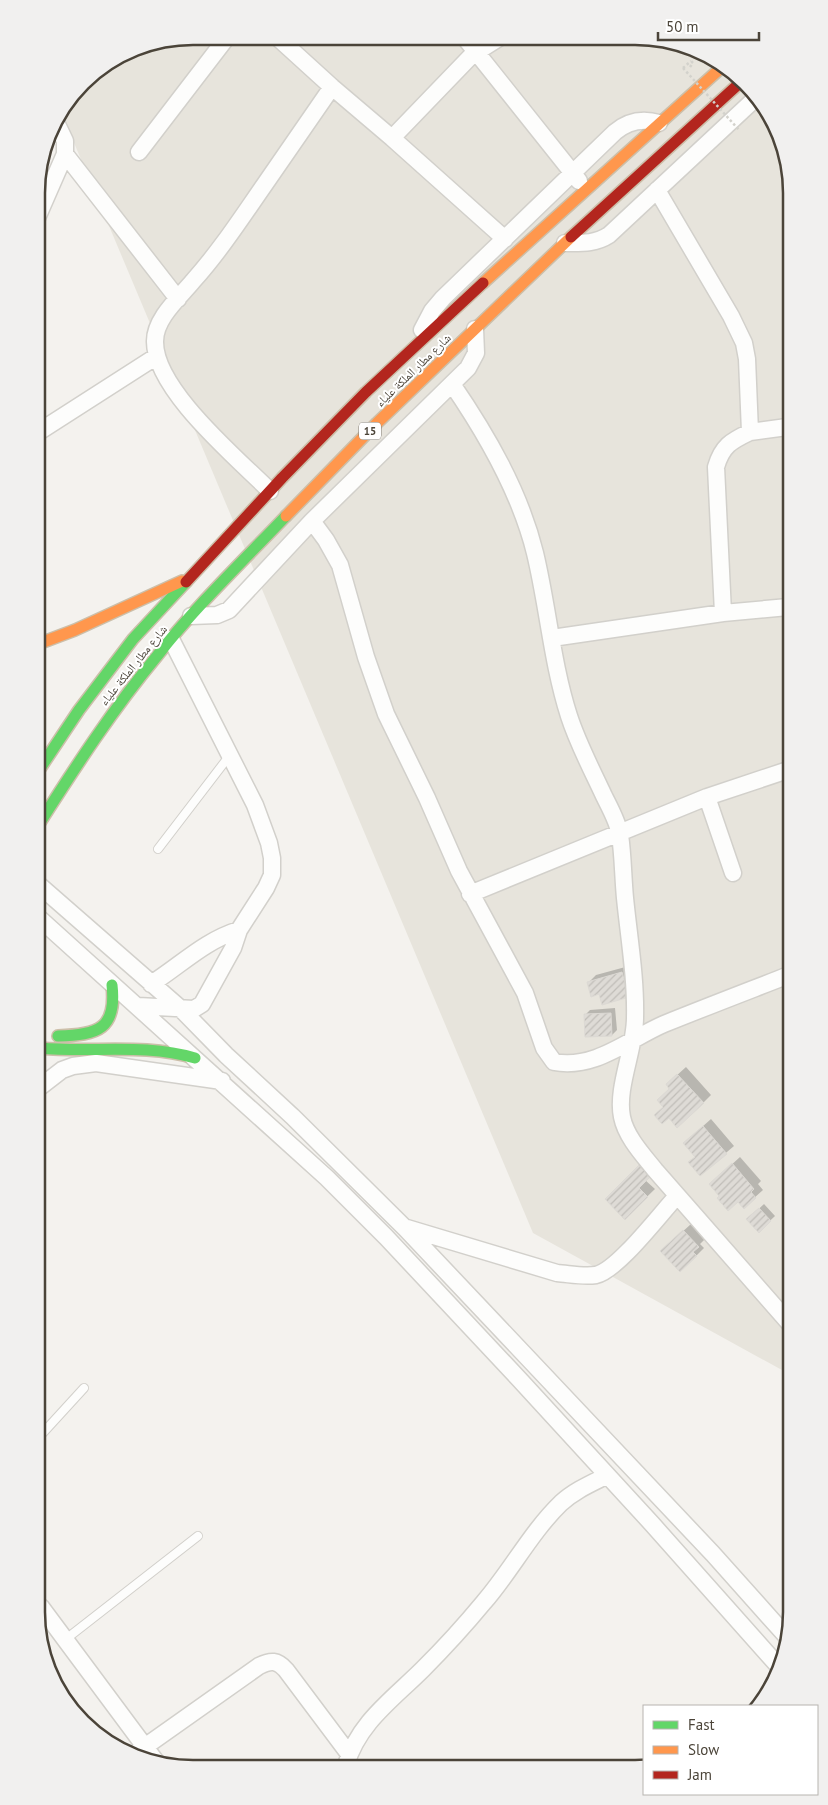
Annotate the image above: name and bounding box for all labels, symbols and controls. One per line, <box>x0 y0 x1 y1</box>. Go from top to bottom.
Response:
scale bar <box>658 10 759 42</box>
text: 50 m <box>666 17 699 36</box>
street label: شارع مطار الملكة علياء <box>372 330 455 410</box>
road number: 15 <box>359 422 381 440</box>
street label: شارع مطار الملكة علياء <box>96 622 171 709</box>
legend <box>643 1705 818 1795</box>
text: Fast <box>688 1715 715 1734</box>
text: Slow <box>688 1740 719 1759</box>
text: Jam <box>687 1765 712 1784</box>

